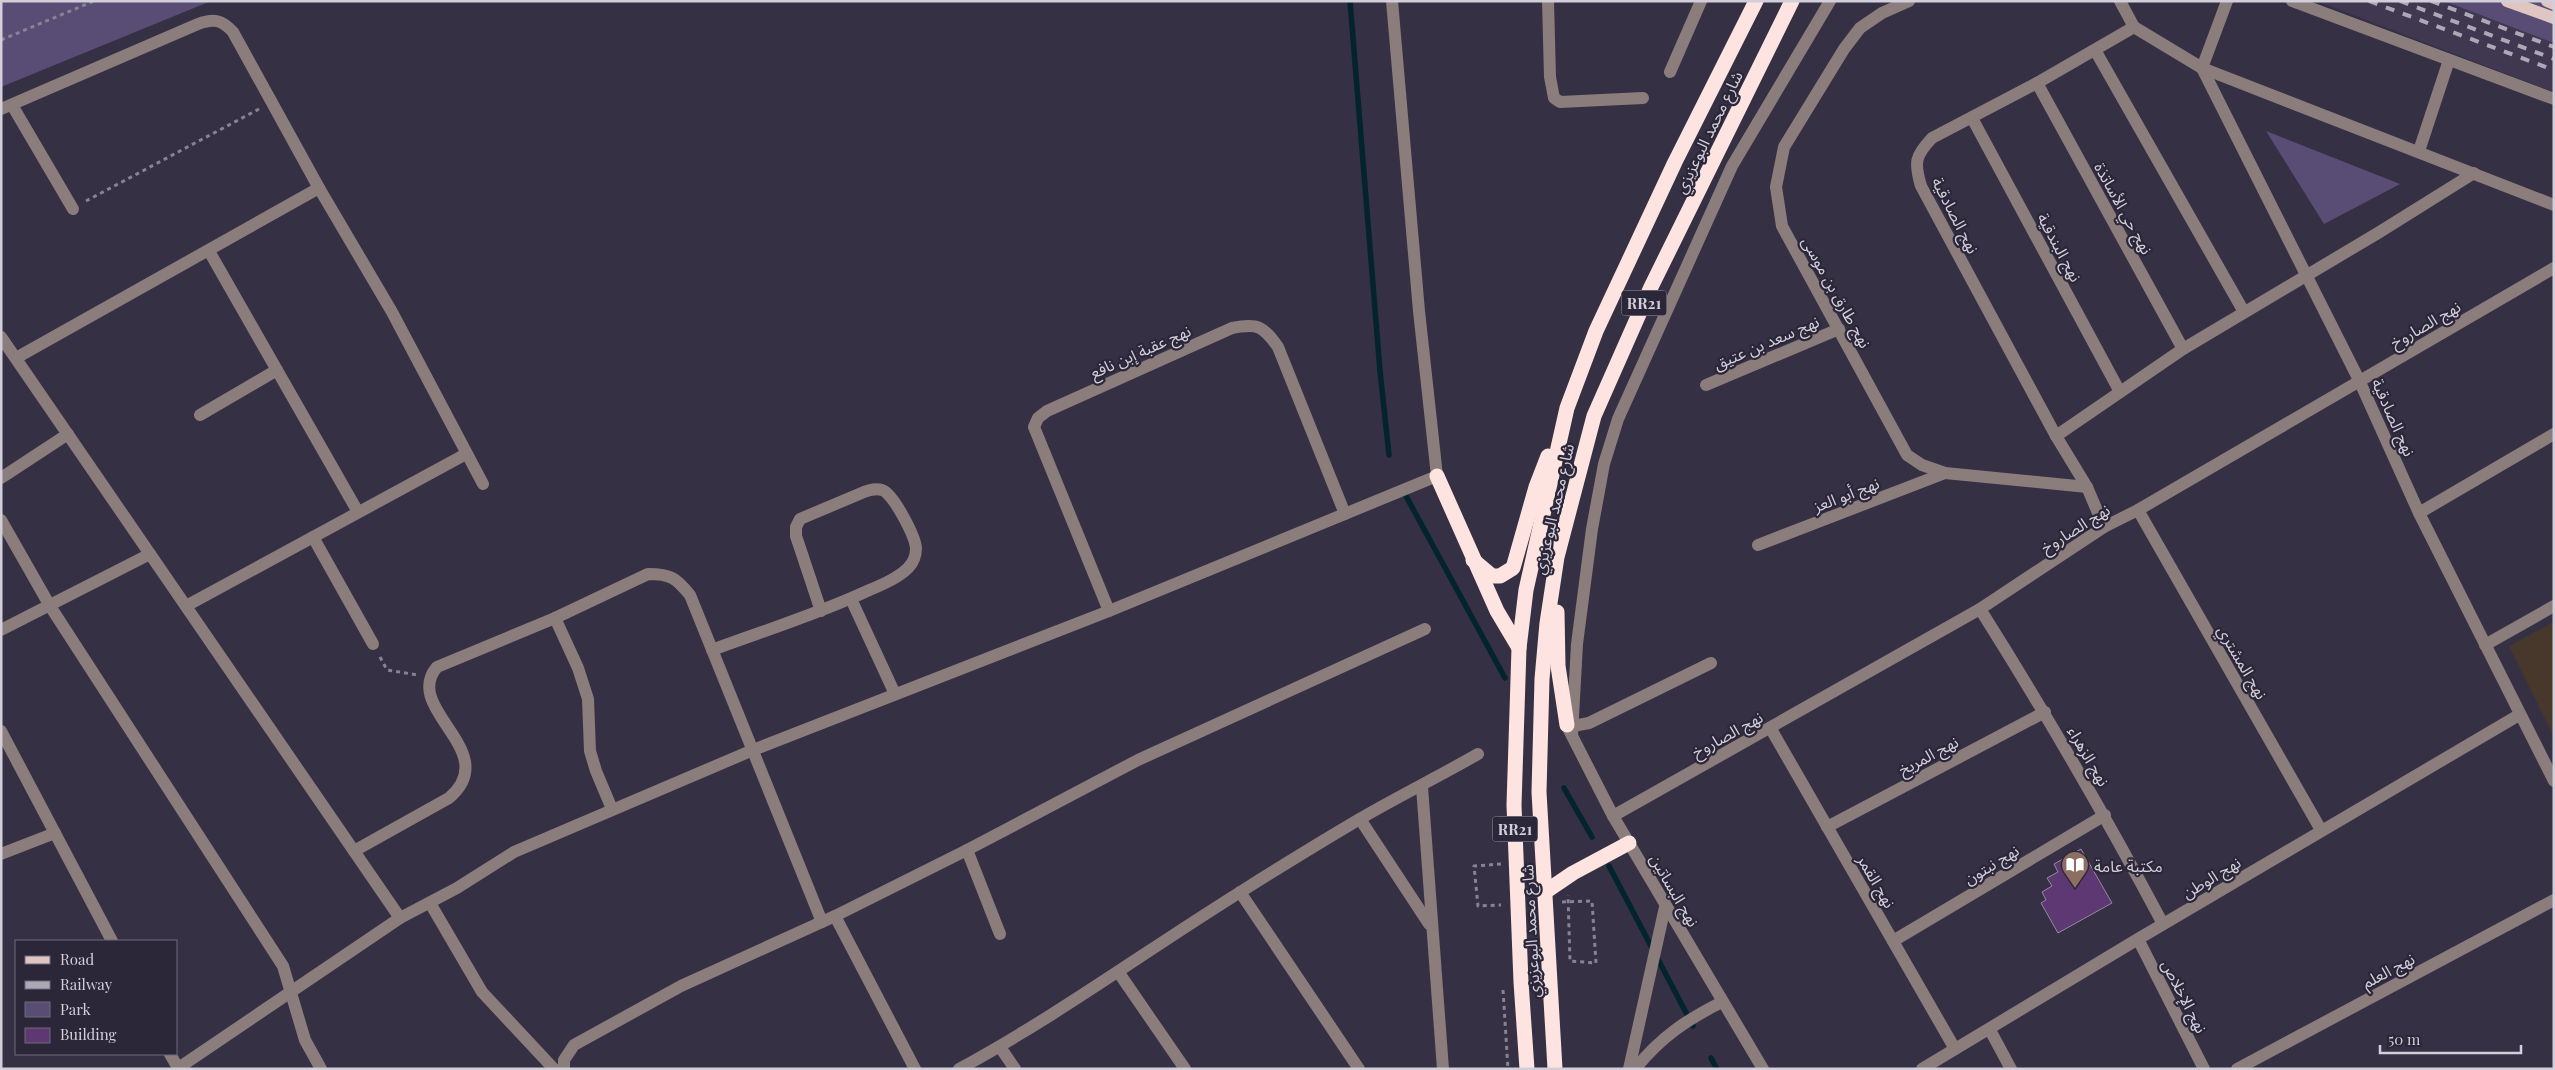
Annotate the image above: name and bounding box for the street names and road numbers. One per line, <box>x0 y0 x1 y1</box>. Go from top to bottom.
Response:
street label: شارع محمد البوعزيزي <box>1669 67 1749 198</box>
street label: نهج حي الأساتذة <box>2087 158 2158 259</box>
street label: نهج الصادقية <box>1925 173 1984 258</box>
street label: نهج البندقية <box>2030 209 2087 287</box>
street label: نهج طارق بن موسى <box>1795 233 1876 353</box>
road number: RR21 <box>1622 290 1666 316</box>
street label: نهج الصاروخ <box>2386 295 2465 355</box>
street label: نهج سعد بن عتيق <box>1710 310 1823 377</box>
street label: نهج عقبة إبن نافع <box>1086 319 1195 385</box>
street label: نهج الصادقية <box>2365 375 2420 460</box>
street label: شارع محمد البوعزيزي <box>1528 441 1581 577</box>
street label: نهج أبو العز <box>1809 472 1883 519</box>
street label: نهج الصاروخ <box>2036 498 2115 560</box>
street label: نهج المشتري <box>2211 621 2273 704</box>
street label: نهج الصاروخ <box>1688 706 1768 765</box>
street label: نهج الزهراء <box>2061 722 2115 791</box>
street label: نهج المريخ <box>1894 730 1963 782</box>
road number: RR21 <box>1492 816 1538 842</box>
street label: نهج نبتون <box>1959 839 2024 891</box>
street label: نهج البساتين <box>1643 850 1704 932</box>
street label: نهج القمر <box>1850 850 1901 913</box>
street label: نهج الوطن <box>2178 851 2246 905</box>
street label: شارع محمد البوعزيزي <box>1516 864 1547 998</box>
street label: نهج العلم <box>2358 947 2419 995</box>
street label: نهج الإخلاص <box>2155 956 2212 1038</box>

